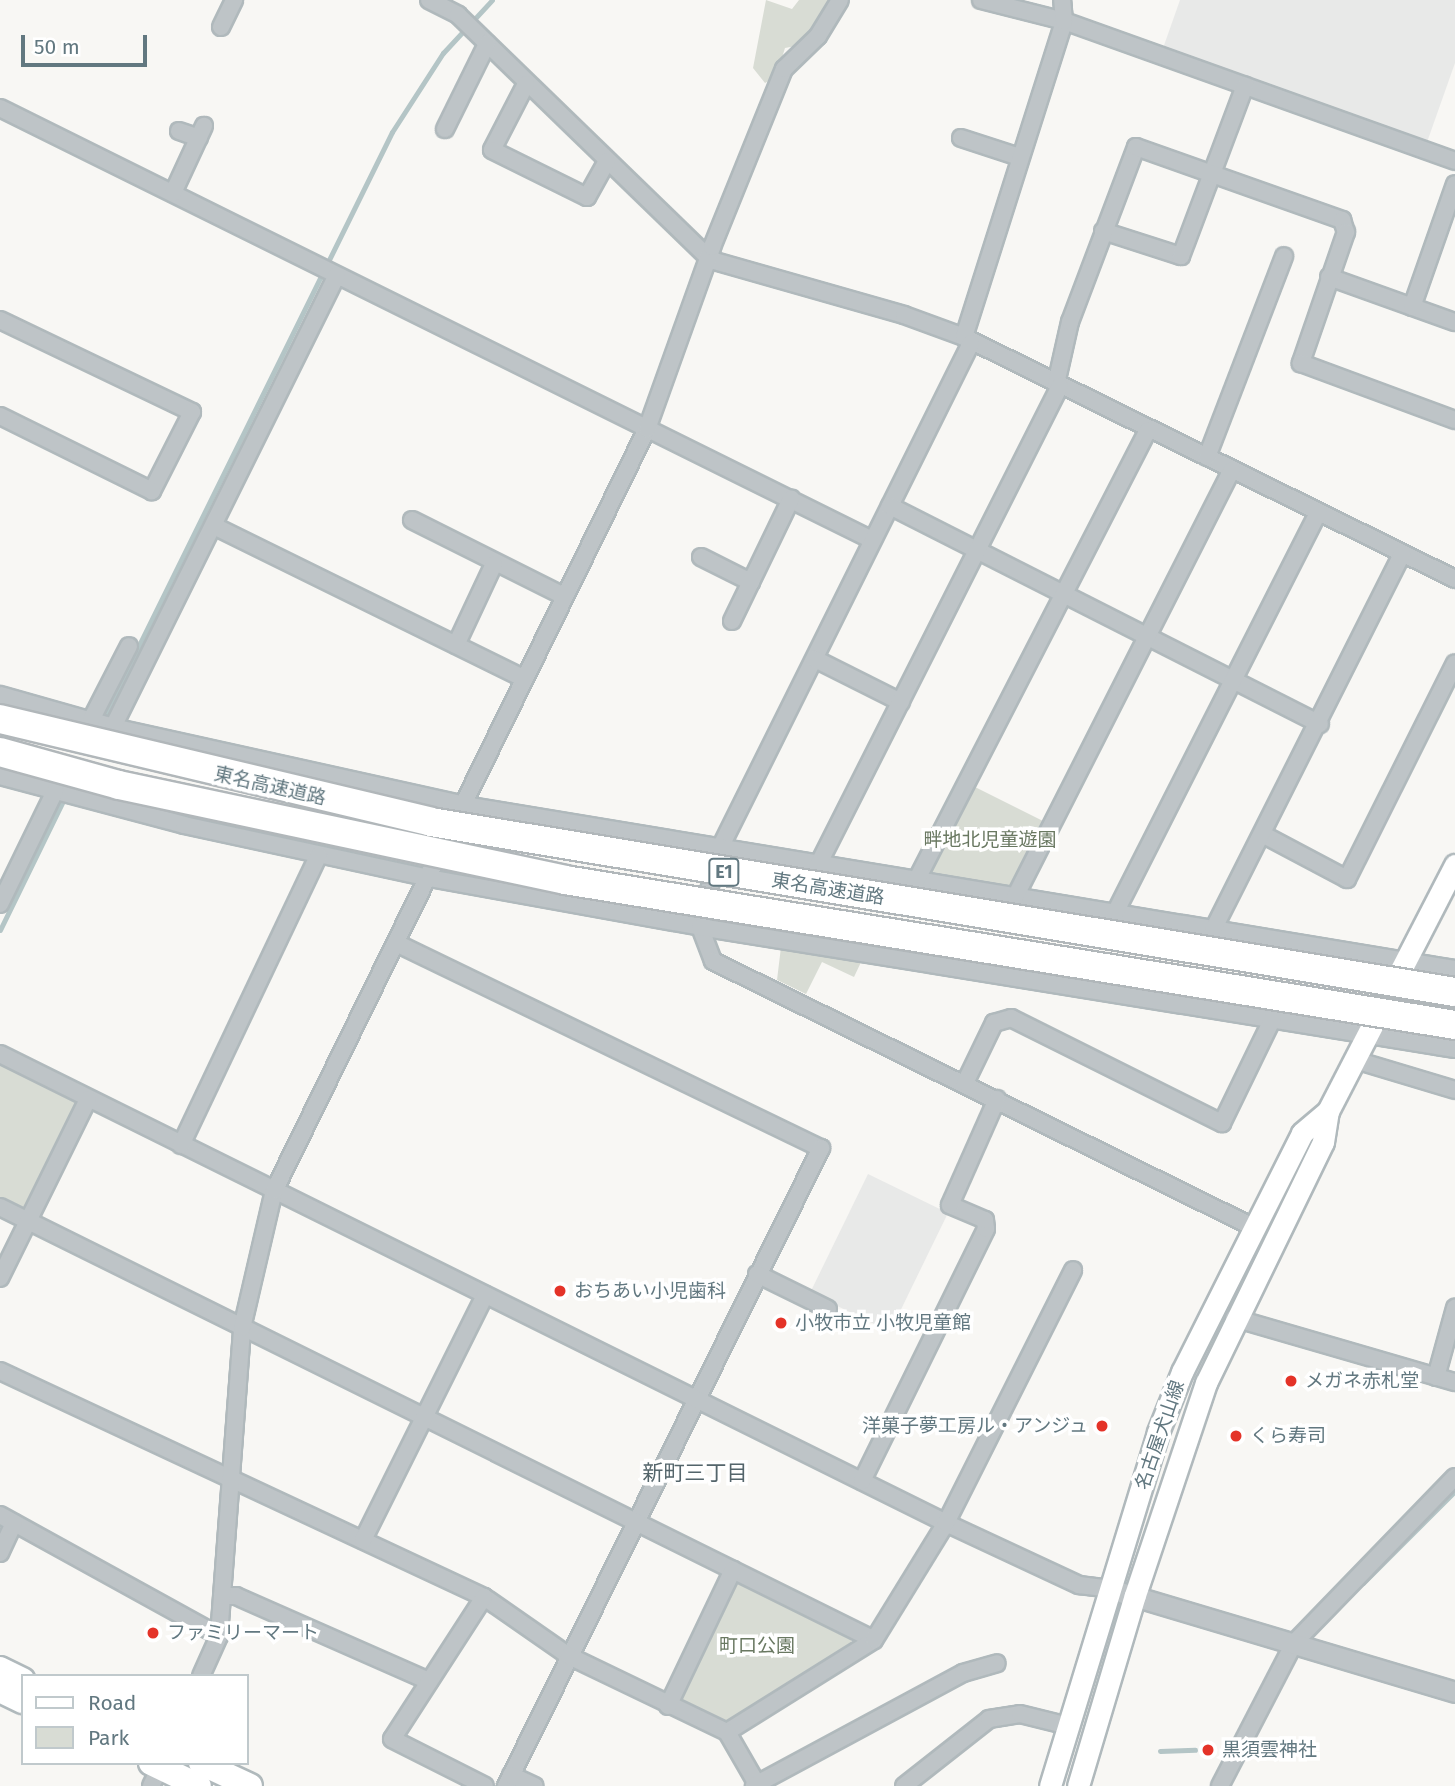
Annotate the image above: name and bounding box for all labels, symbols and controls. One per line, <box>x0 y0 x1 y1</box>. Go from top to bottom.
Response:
scale bar <box>24 21 150 65</box>
text: 50 m <box>34 34 80 60</box>
street label: 東名高速道路 <box>212 762 328 810</box>
park label: 畔地北児童遊園 <box>924 829 1056 851</box>
road number: E1 <box>708 858 740 886</box>
street label: 東名高速道路 <box>770 869 886 909</box>
place label: おちあい小児歯科 <box>574 1280 726 1302</box>
marker: おちあい小児歯科 <box>552 1283 568 1299</box>
place label: 小牧市立 小牧児童館 <box>795 1312 971 1334</box>
marker: 小牧市立 小牧児童館 <box>773 1315 789 1331</box>
place label: メガネ赤札堂 <box>1305 1370 1419 1392</box>
marker: メガネ赤札堂 <box>1283 1373 1299 1389</box>
street label: 名古屋犬山線 <box>1131 1377 1189 1493</box>
place label: 洋菓子夢工房ル・アンジュ <box>860 1415 1088 1437</box>
marker: 洋菓子夢工房ル・アンジュ <box>1094 1418 1110 1434</box>
place label: くら寿司 <box>1250 1425 1326 1447</box>
marker: くら寿司 <box>1228 1428 1244 1444</box>
district label: 新町三丁目 <box>643 1460 747 1486</box>
place label: ファミリーマート <box>167 1622 319 1644</box>
marker: ファミリーマート <box>145 1625 161 1641</box>
park label: 町口公園 <box>719 1635 795 1657</box>
legend <box>21 1674 248 1765</box>
text: Road <box>88 1690 136 1716</box>
text: Park <box>88 1725 129 1751</box>
place label: 黒須雲神社 <box>1222 1739 1317 1761</box>
marker: 黒須雲神社 <box>1200 1742 1216 1758</box>

